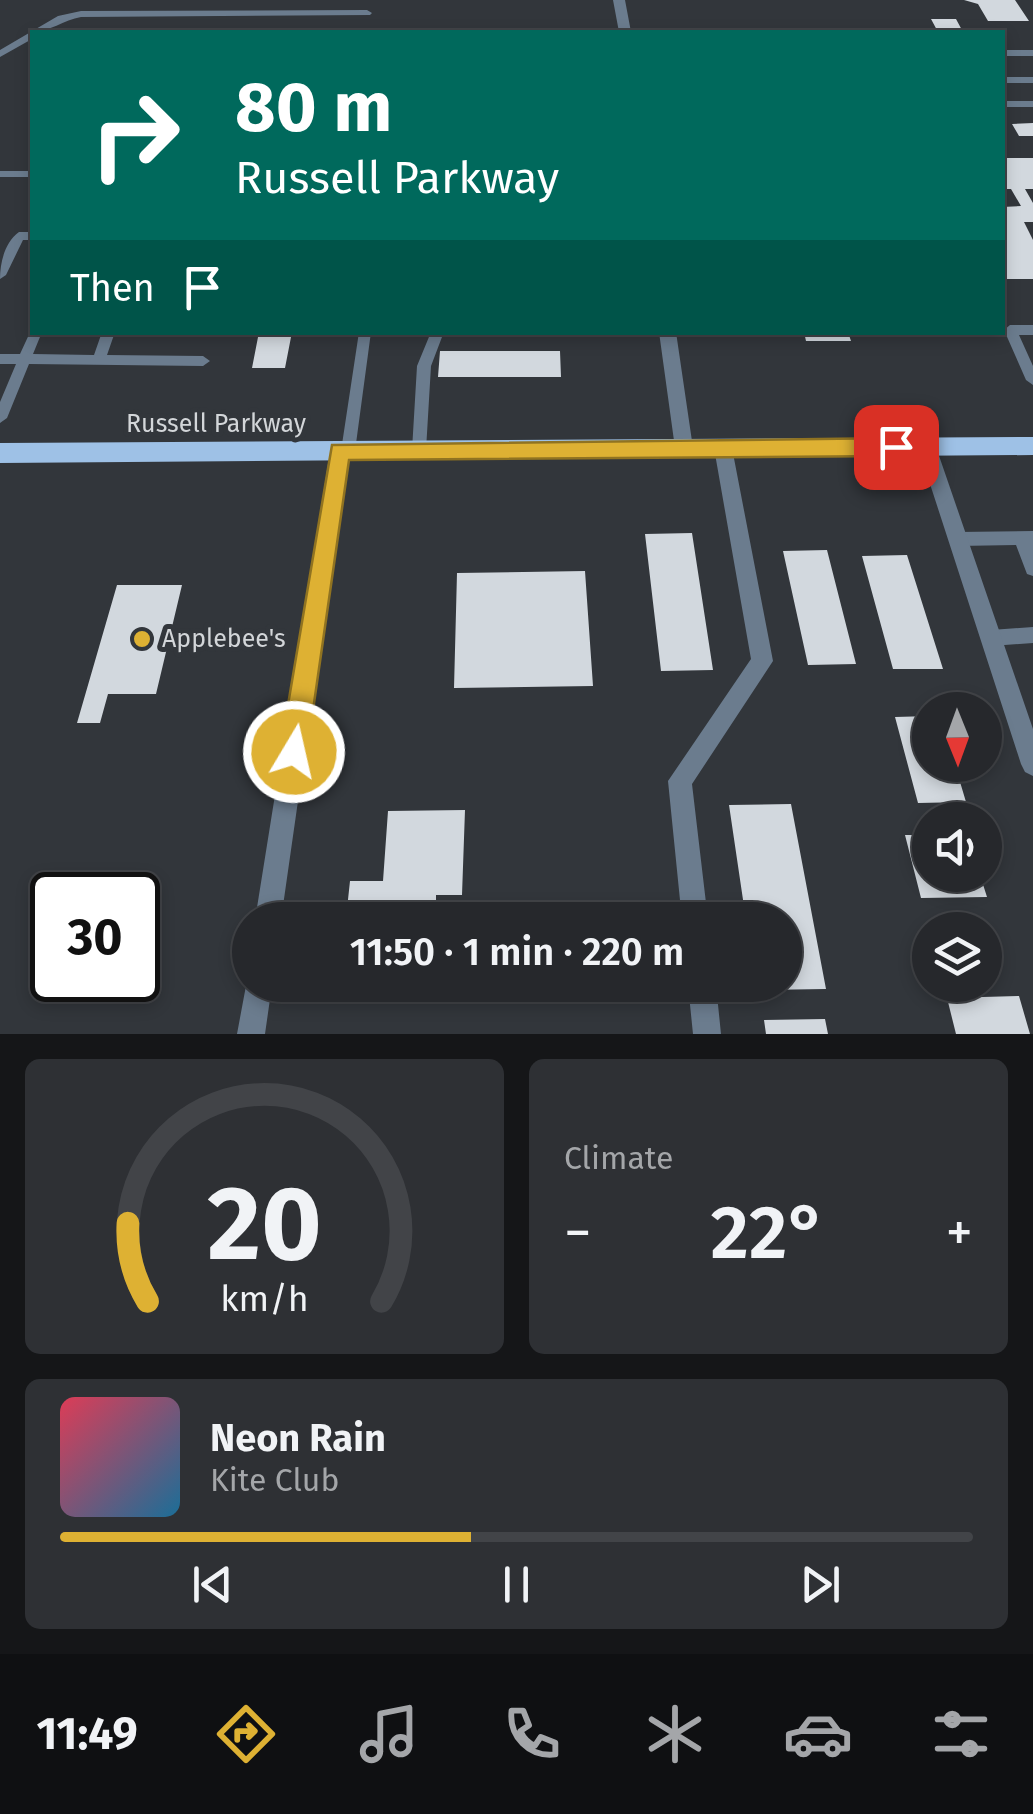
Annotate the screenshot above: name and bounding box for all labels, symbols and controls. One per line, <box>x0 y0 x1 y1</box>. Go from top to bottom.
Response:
text: 80 m <box>235 66 392 150</box>
icon: right <box>70 70 200 200</box>
text: Russell Parkway <box>235 151 559 205</box>
icon: arrive <box>175 260 230 315</box>
text: Then <box>70 265 155 311</box>
pin <box>854 405 939 490</box>
street label: Russell Parkway <box>126 409 307 439</box>
icon: arrive <box>869 420 924 475</box>
place label: Applebee's <box>162 624 286 654</box>
marker: Applebee's <box>131 628 153 650</box>
north arrow <box>912 692 1002 782</box>
map controls <box>912 692 1002 1002</box>
position arrow <box>242 700 346 804</box>
button: sound <box>912 802 1002 892</box>
speed limit sign: 30 <box>30 872 160 1002</box>
button: layers <box>912 912 1002 1002</box>
text: 11:50 · 1 min · 220 m <box>350 929 684 975</box>
text: Climate <box>564 1139 673 1177</box>
text: 20 <box>207 1162 322 1287</box>
text: 22° <box>711 1188 826 1278</box>
text: − <box>564 1200 592 1266</box>
text: + <box>946 1200 973 1266</box>
text: km/h <box>220 1278 309 1320</box>
text: Neon Rain <box>210 1415 386 1461</box>
text: Kite Club <box>210 1461 339 1499</box>
icon: previous <box>185 1557 240 1612</box>
icon: pause <box>489 1557 544 1612</box>
icon: next <box>793 1557 848 1612</box>
icon: directions <box>211 1699 281 1769</box>
icon: music <box>354 1699 424 1769</box>
icon: phone <box>497 1699 567 1769</box>
icon: climate <box>640 1699 710 1769</box>
icon: car <box>783 1699 853 1769</box>
icon: filters <box>926 1699 996 1769</box>
text: 11:49 <box>37 1707 138 1761</box>

